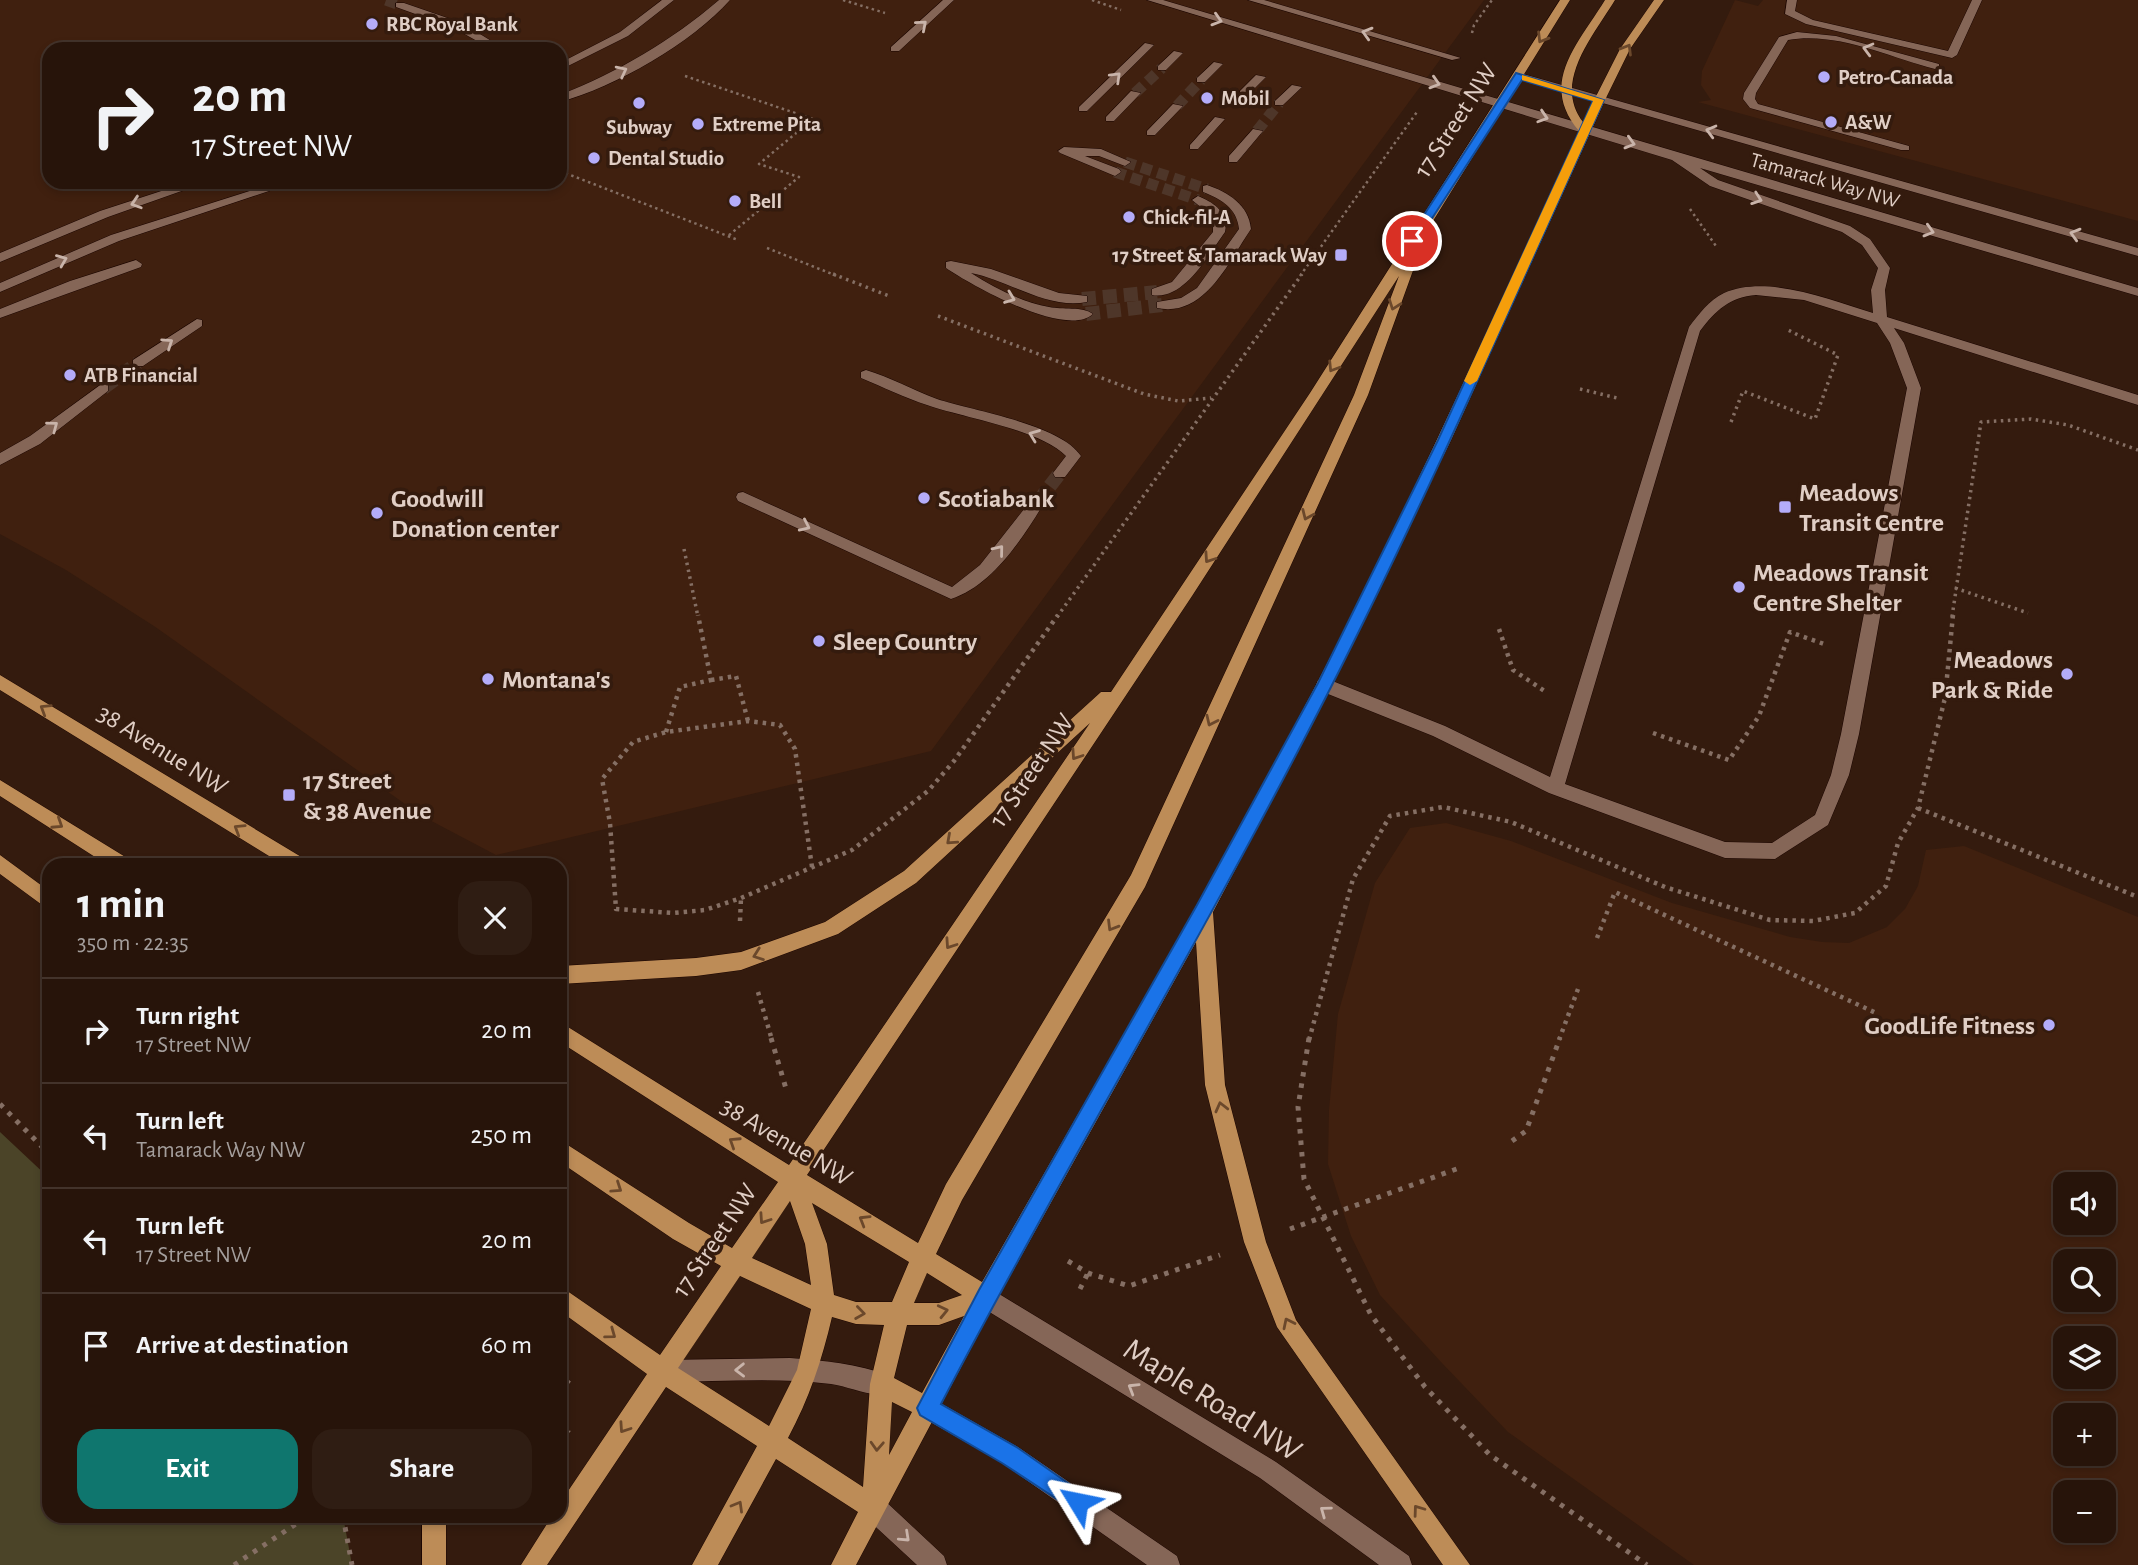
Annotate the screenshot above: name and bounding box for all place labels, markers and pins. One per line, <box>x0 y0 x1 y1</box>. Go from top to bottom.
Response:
place label: RBC Royal Bank <box>386 14 519 35</box>
marker: RBC Royal Bank <box>364 16 380 32</box>
place label: Petro-Canada <box>1838 67 1953 88</box>
marker: Petro-Canada <box>1816 69 1832 85</box>
place label: Mobil <box>1221 88 1270 109</box>
marker: Mobil <box>1199 90 1215 106</box>
marker: Subway <box>631 95 647 111</box>
place label: A&W <box>1845 112 1892 133</box>
place label: Extreme Pita <box>712 114 821 135</box>
marker: A&W <box>1823 114 1839 130</box>
marker: Extreme Pita <box>690 116 706 132</box>
place label: Subway <box>606 117 673 138</box>
place label: Dental Studio <box>608 148 724 169</box>
marker: Dental Studio <box>586 150 602 166</box>
place label: Bell <box>749 191 782 212</box>
marker: Bell <box>727 193 743 209</box>
place label: Chick-fil-A <box>1143 207 1231 228</box>
marker: Chick-fil-A <box>1121 209 1137 225</box>
pin <box>1382 211 1442 271</box>
place label: 17 Street & Tamarack Way <box>1112 245 1328 266</box>
marker: 17 Street & Tamarack Way <box>1333 247 1349 263</box>
place label: ATB Financial <box>84 365 198 386</box>
marker: ATB Financial <box>62 367 78 383</box>
place label: Meadows Transit Centre <box>1799 480 1944 536</box>
place label: Goodwill Donation center <box>391 486 559 542</box>
place label: Scotiabank <box>938 486 1054 512</box>
marker: Scotiabank <box>916 490 932 506</box>
marker: Meadows Transit Centre <box>1777 499 1793 515</box>
marker: Goodwill Donation center <box>369 505 385 521</box>
place label: Meadows Transit Centre Shelter <box>1753 560 1929 616</box>
marker: Meadows Transit Centre Shelter <box>1731 579 1747 595</box>
place label: Sleep Country <box>833 629 978 655</box>
marker: Sleep Country <box>811 633 827 649</box>
place label: Meadows Park & Ride <box>1931 647 2053 703</box>
marker: Meadows Park & Ride <box>2059 666 2075 682</box>
place label: Montana's <box>502 667 611 693</box>
marker: Montana's <box>480 671 496 687</box>
place label: 17 Street & 38 Avenue <box>303 768 431 824</box>
marker: 17 Street & 38 Avenue <box>281 787 297 803</box>
place label: GoodLife Fitness <box>1865 1013 2035 1039</box>
marker: GoodLife Fitness <box>2041 1017 2057 1033</box>

